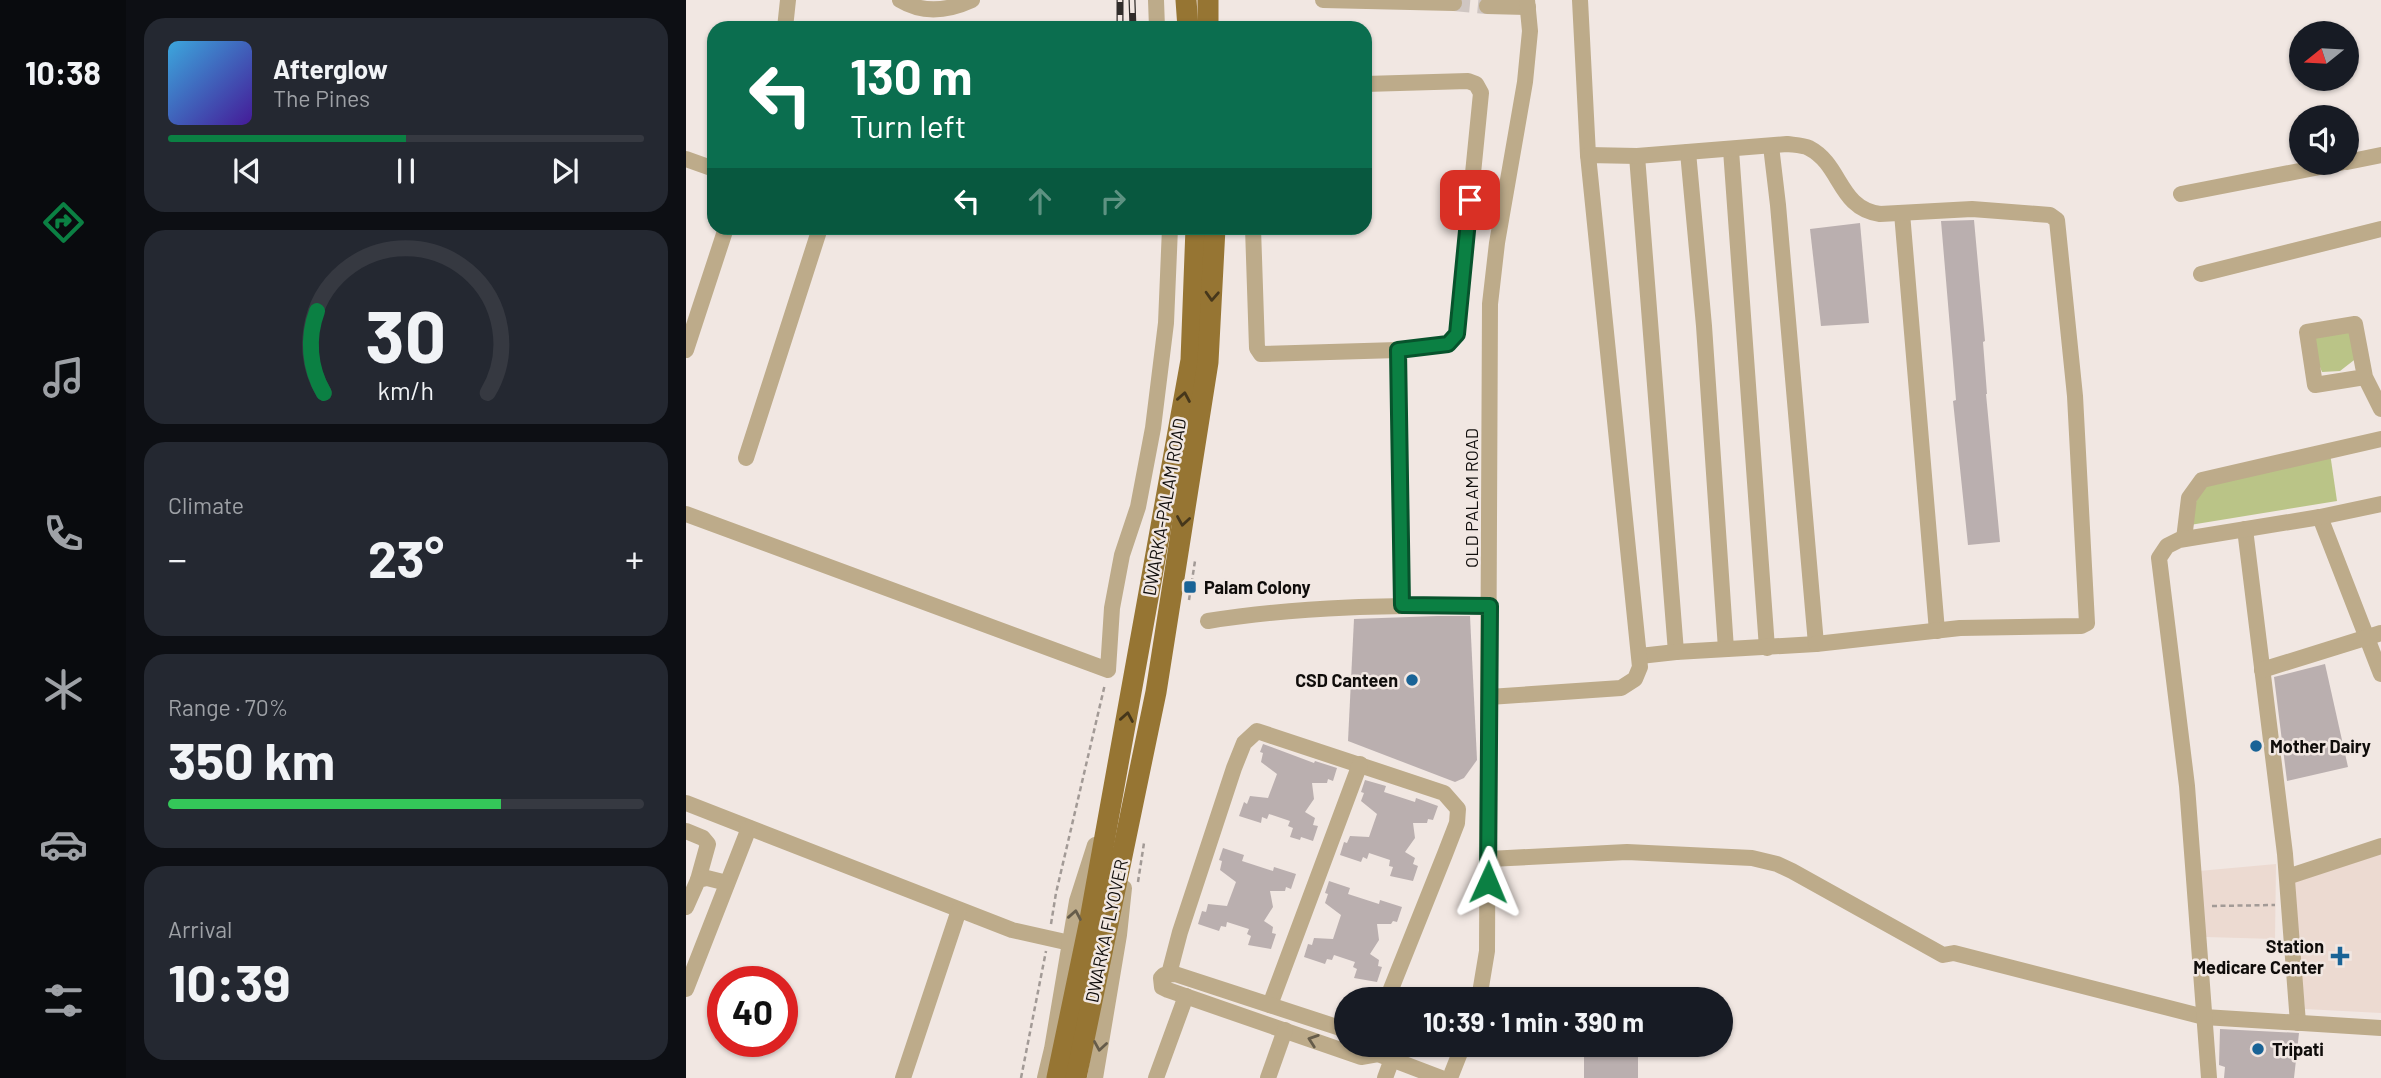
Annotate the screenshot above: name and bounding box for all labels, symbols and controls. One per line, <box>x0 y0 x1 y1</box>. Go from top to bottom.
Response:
north arrow <box>2289 21 2359 91</box>
map controls <box>2289 21 2359 175</box>
text: 130 m <box>850 46 972 105</box>
icon: left <box>735 49 826 140</box>
text: 10:38 <box>25 53 101 91</box>
text: Afterglow <box>273 53 388 84</box>
text: The Pines <box>273 84 370 112</box>
button: sound <box>2289 105 2359 175</box>
text: Turn left <box>850 106 967 144</box>
icon: previous <box>228 152 266 190</box>
icon: pause <box>387 152 425 190</box>
icon: next <box>546 152 584 190</box>
pin <box>1440 170 1500 230</box>
icon: arrive <box>1451 181 1489 219</box>
icon: left <box>948 182 986 220</box>
icon: ahead <box>1021 182 1059 220</box>
icon: right <box>1094 182 1132 220</box>
icon: directions <box>39 198 88 247</box>
text: 30 <box>366 290 446 378</box>
one-way arrow <box>1205 290 1220 301</box>
icon: music <box>39 353 88 402</box>
text: km/h <box>378 375 434 405</box>
one-way arrow <box>1176 391 1191 403</box>
street label: DWARKA-PALAM ROAD <box>1138 417 1190 597</box>
street label: OLD PALAM ROAD <box>1460 428 1482 568</box>
text: Climate <box>168 491 244 519</box>
icon: phone <box>39 509 88 558</box>
one-way arrow <box>1176 515 1191 527</box>
text: 23° <box>368 526 444 588</box>
text: − <box>168 535 187 581</box>
text: + <box>625 535 644 581</box>
place label: Palam Colony <box>1204 576 1311 598</box>
marker: Palam Colony <box>1182 579 1198 595</box>
icon: climate <box>39 665 88 714</box>
place label: CSD Canteen <box>1295 669 1398 691</box>
marker: CSD Canteen <box>1404 672 1420 688</box>
text: Range · 70% <box>168 693 288 721</box>
one-way arrow <box>1118 711 1133 723</box>
text: 350 km <box>168 728 335 790</box>
place label: Mother Dairy <box>2270 735 2371 757</box>
marker: Mother Dairy <box>2248 738 2264 754</box>
icon: car <box>39 820 88 869</box>
position arrow <box>1451 845 1525 919</box>
street label: DWARKA FLYOVER <box>1080 857 1132 1005</box>
one-way arrow <box>1067 909 1082 921</box>
text: Arrival <box>168 915 232 943</box>
place label: Station Medicare Center <box>2193 935 2324 978</box>
marker: Station Medicare Center <box>2330 946 2350 966</box>
text: 10:39 <box>168 950 291 1012</box>
speed limit sign: 40 <box>707 966 798 1057</box>
icon: filters <box>39 976 88 1025</box>
text: 10:39 · 1 min · 390 m <box>1423 1006 1644 1037</box>
one-way arrow <box>1307 1034 1319 1048</box>
place label: Tripati <box>2272 1038 2324 1060</box>
one-way arrow <box>1093 1040 1108 1052</box>
marker: Tripati <box>2250 1041 2266 1057</box>

